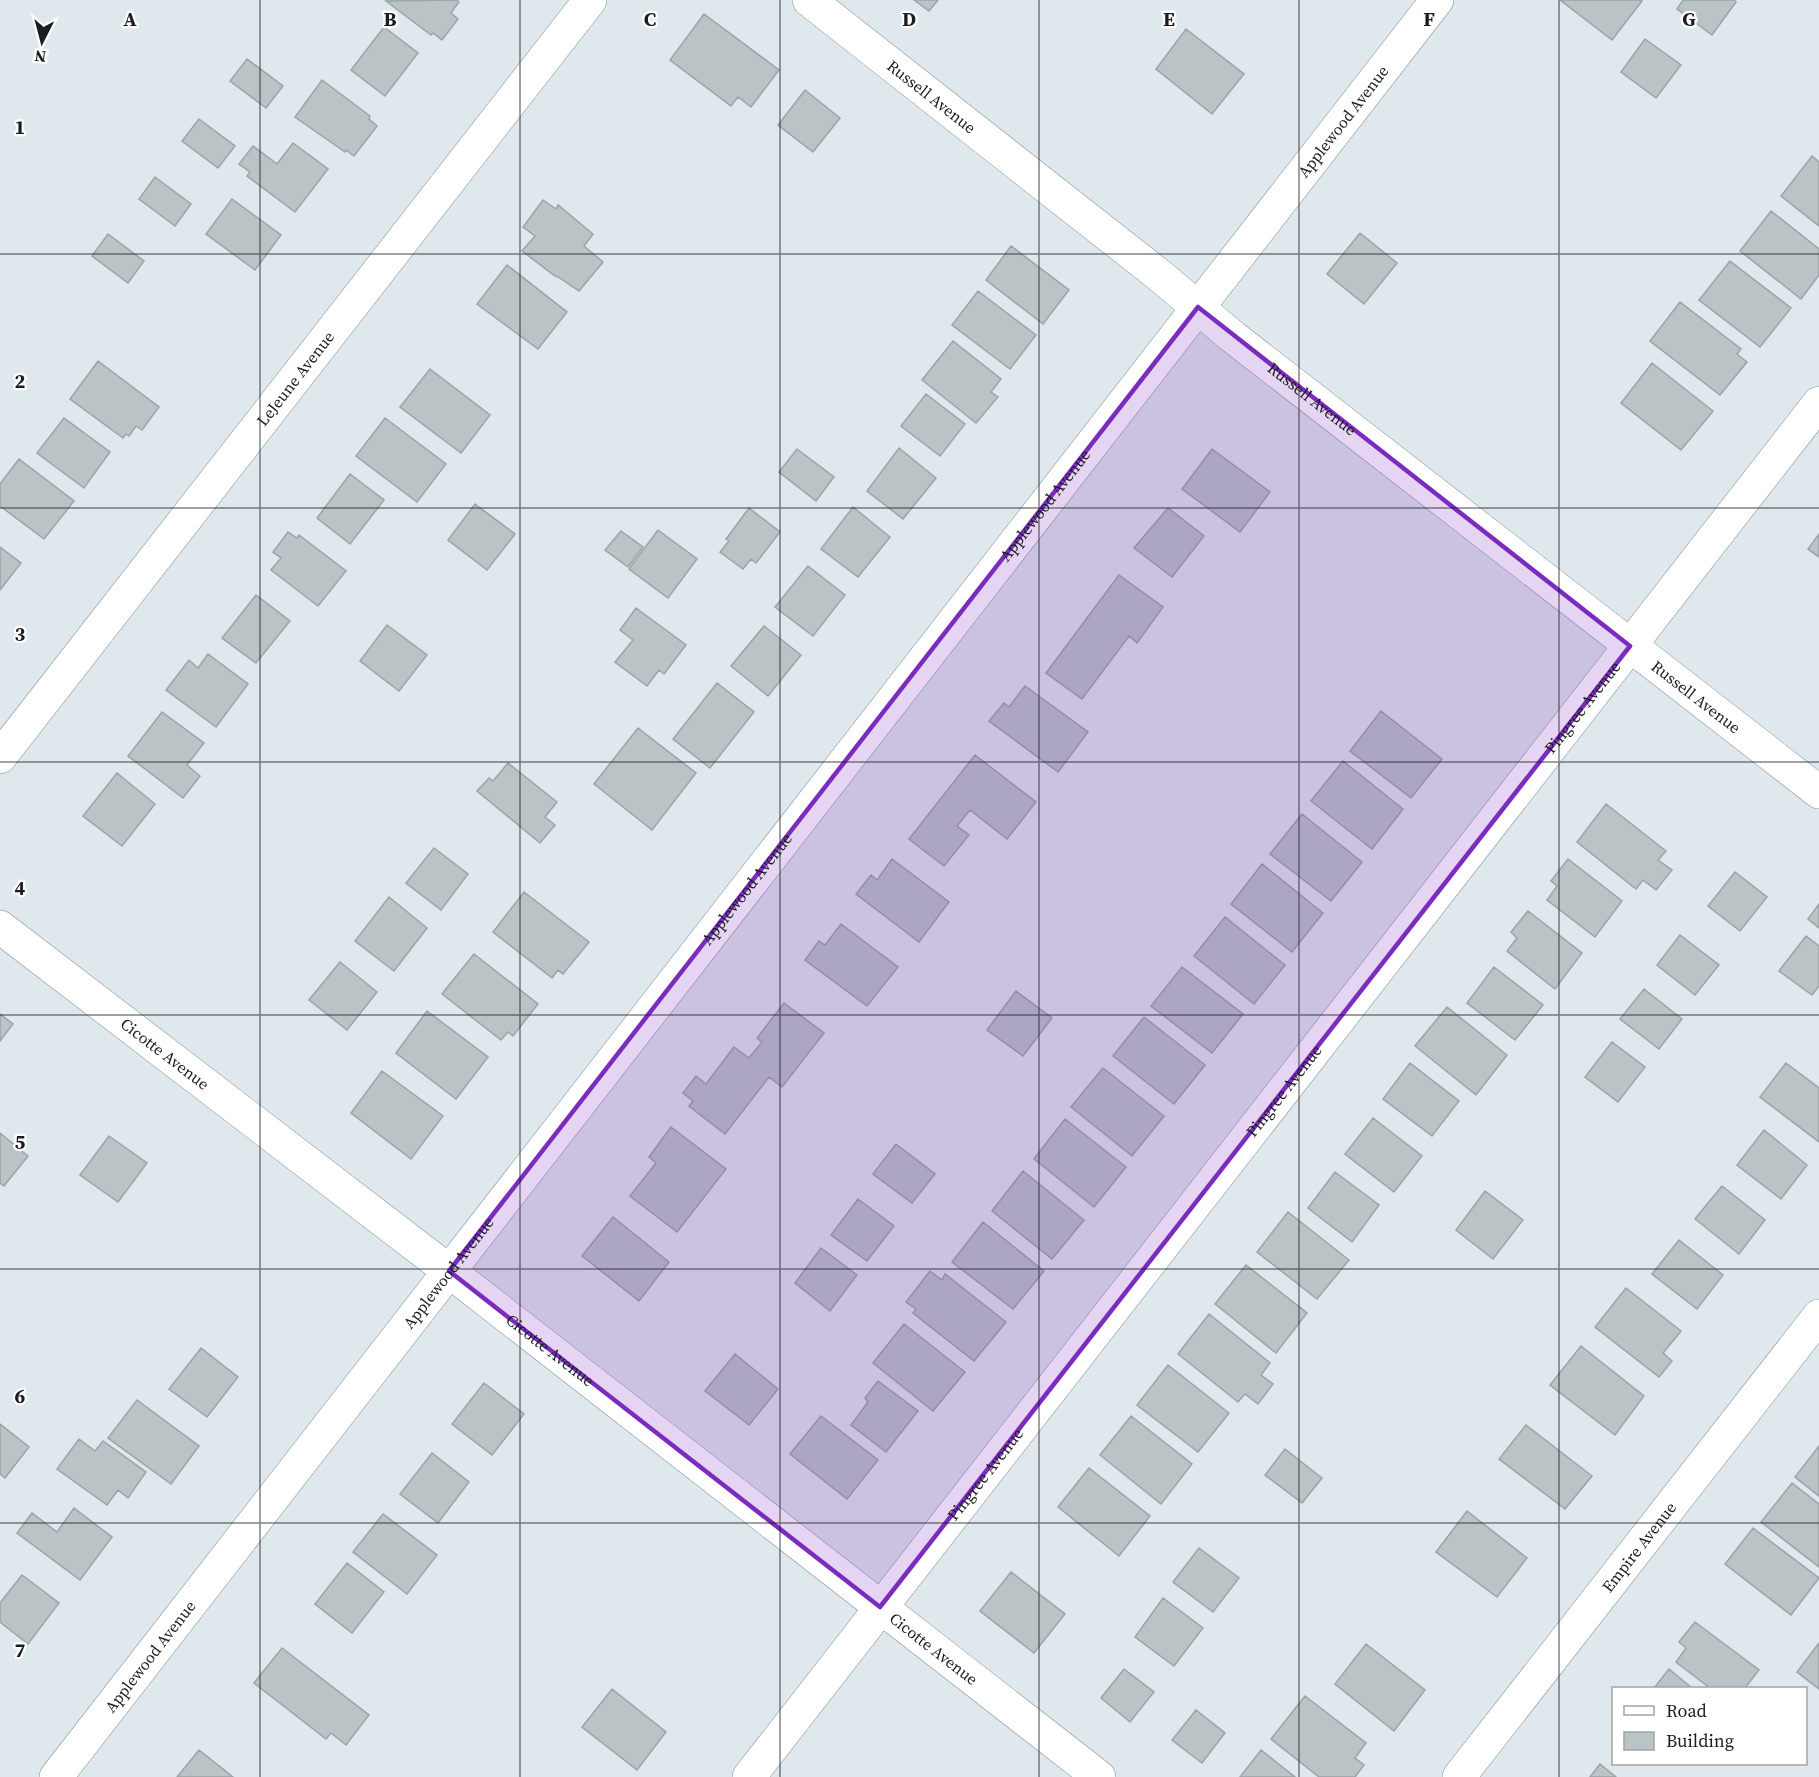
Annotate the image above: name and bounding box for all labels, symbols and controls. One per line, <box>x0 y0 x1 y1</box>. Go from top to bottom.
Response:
text: A <box>123 5 137 33</box>
text: B <box>383 5 397 33</box>
text: C <box>644 5 656 33</box>
text: D <box>902 5 916 33</box>
text: E <box>1163 5 1175 33</box>
text: F <box>1423 5 1435 33</box>
text: G <box>1682 5 1696 33</box>
north arrow <box>12 12 72 72</box>
text: N <box>33 45 47 68</box>
street label: Russell Avenue <box>883 55 981 138</box>
street label: Applewood Avenue <box>1292 61 1393 182</box>
text: 1 <box>15 113 25 141</box>
street label: LeJeune Avenue <box>251 326 339 430</box>
street label: Russell Avenue <box>1263 357 1361 440</box>
text: 2 <box>15 367 26 395</box>
street label: Applewood Avenue <box>994 444 1095 565</box>
text: 3 <box>15 620 26 648</box>
street label: Russell Avenue <box>1647 655 1745 738</box>
street label: Pingree Avenue <box>1539 656 1625 758</box>
street label: Applewood Avenue <box>696 828 797 949</box>
text: 4 <box>15 874 26 902</box>
street label: Cicotte Avenue <box>116 1012 214 1095</box>
street label: Pingree Avenue <box>1241 1040 1327 1141</box>
text: 5 <box>15 1128 26 1156</box>
street label: Applewood Avenue <box>398 1212 499 1333</box>
street label: Cicotte Avenue <box>502 1309 599 1391</box>
text: 6 <box>15 1382 26 1410</box>
street label: Pingree Avenue <box>942 1423 1028 1525</box>
street label: Empire Avenue <box>1596 1497 1681 1597</box>
street label: Applewood Avenue <box>99 1596 200 1717</box>
street label: Cicotte Avenue <box>885 1607 983 1690</box>
text: 7 <box>15 1636 26 1664</box>
legend <box>1612 1687 1807 1765</box>
text: Road <box>1666 1698 1707 1723</box>
text: Building <box>1666 1728 1734 1753</box>

